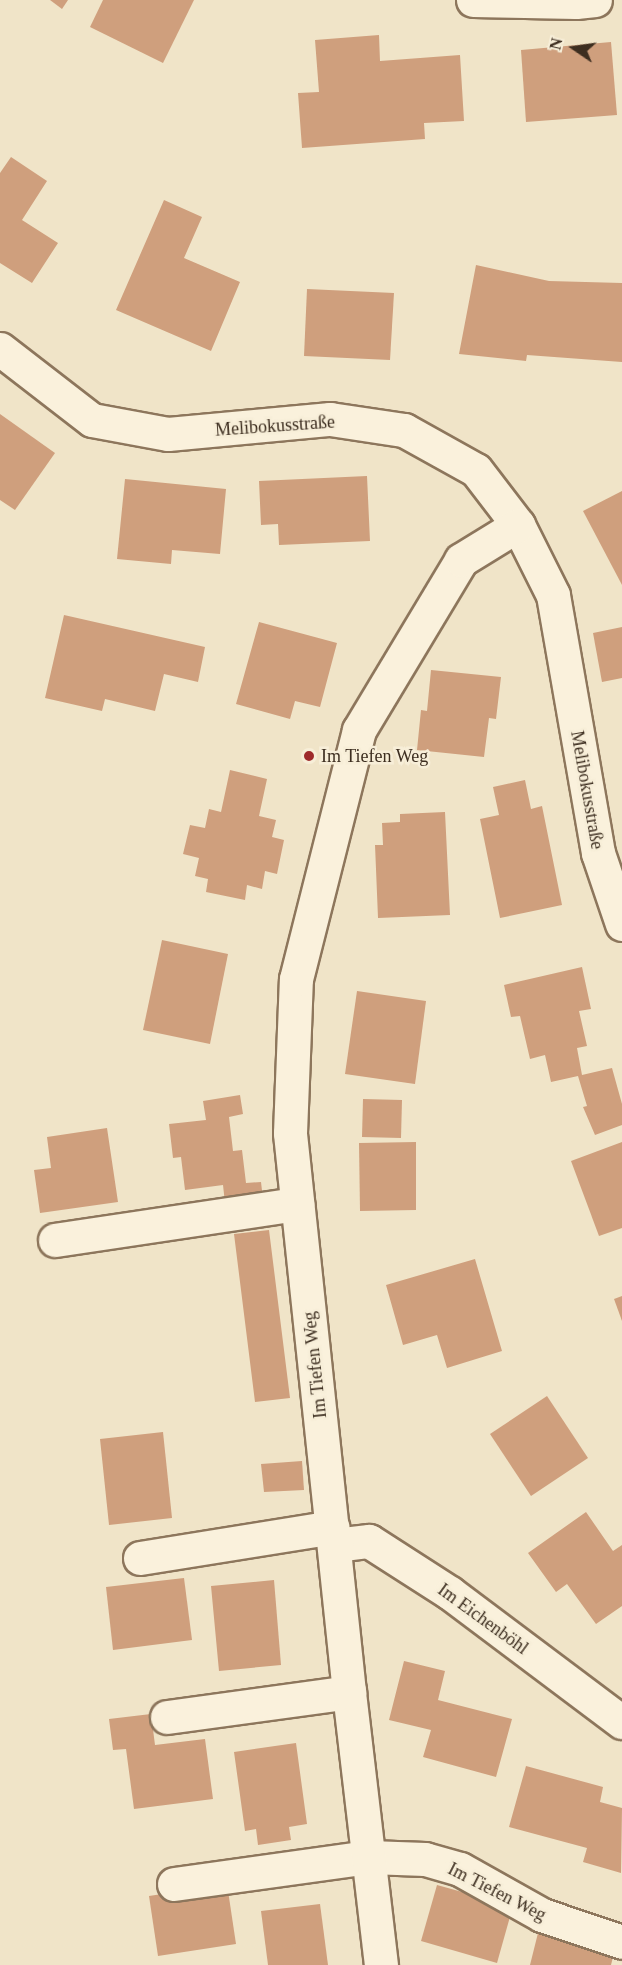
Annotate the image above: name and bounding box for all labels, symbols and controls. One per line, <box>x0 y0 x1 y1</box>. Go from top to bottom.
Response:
north arrow <box>544 18 604 78</box>
text: N <box>546 36 566 51</box>
street label: Melibokusstraße <box>214 411 336 441</box>
street label: Melibokusstraße <box>566 729 608 851</box>
place label: Im Tiefen Weg <box>321 745 429 767</box>
marker: Im Tiefen Weg <box>302 749 316 763</box>
street label: Im Tiefen Weg <box>299 1310 331 1420</box>
street label: Im Eichenböhl <box>434 1579 532 1659</box>
street label: Im Tiefen Weg <box>444 1858 550 1926</box>

